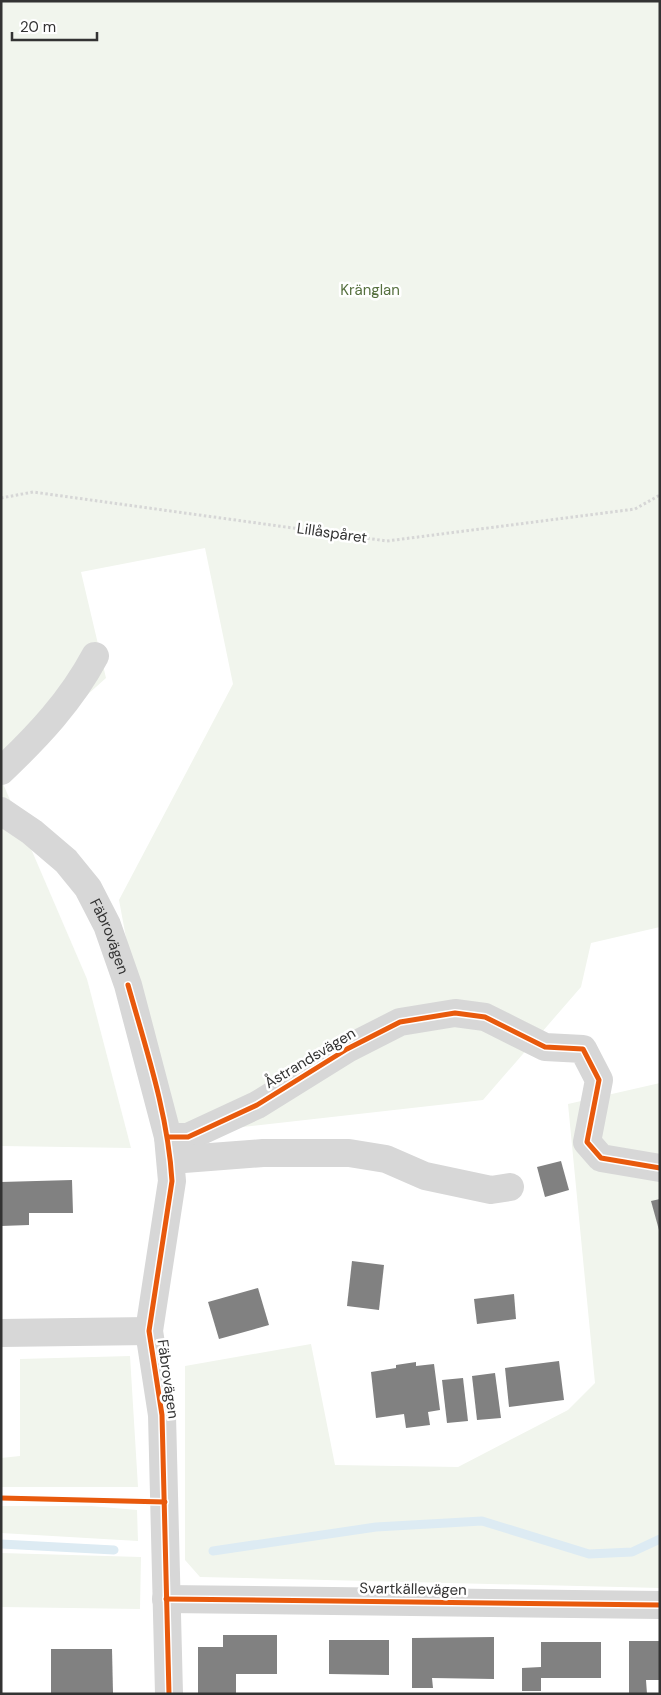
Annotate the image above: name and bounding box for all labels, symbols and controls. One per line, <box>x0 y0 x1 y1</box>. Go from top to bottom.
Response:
scale bar <box>12 10 98 42</box>
text: 20 m <box>20 17 56 37</box>
park label: Kränglan <box>340 280 400 300</box>
street label: Lillåspåret <box>296 518 369 548</box>
street label: Fäbrovägen <box>85 895 133 977</box>
street label: Åstrandsvägen <box>261 1023 359 1093</box>
street label: Fäbrovägen <box>153 1338 183 1420</box>
street label: Svartkällevägen <box>359 1578 467 1600</box>

